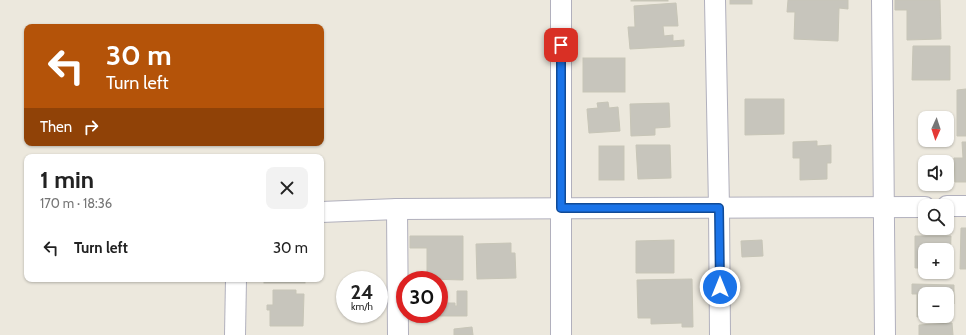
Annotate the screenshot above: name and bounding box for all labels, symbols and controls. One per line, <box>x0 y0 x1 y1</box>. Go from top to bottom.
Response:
pin <box>544 28 578 62</box>
icon: arrive <box>550 34 572 56</box>
text: 30 m <box>106 38 172 72</box>
icon: left <box>40 40 92 92</box>
text: Turn left <box>106 72 169 94</box>
north arrow <box>918 111 954 147</box>
map controls <box>918 111 954 323</box>
icon: right <box>80 116 102 138</box>
text: Then <box>40 118 72 136</box>
button: sound <box>918 155 954 191</box>
text: 1 min <box>40 165 94 194</box>
button: close <box>266 167 308 209</box>
text: 170 m · 18:36 <box>40 195 112 211</box>
button: search <box>918 199 954 235</box>
icon: left <box>40 237 62 259</box>
text: Turn left <box>74 239 128 257</box>
text: 30 m <box>273 239 308 257</box>
button: + <box>918 243 954 279</box>
position arrow <box>699 266 741 308</box>
speed limit sign: 30 <box>396 271 448 323</box>
text: 24 <box>351 280 374 304</box>
button: − <box>918 287 954 323</box>
text: km/h <box>351 300 373 313</box>

